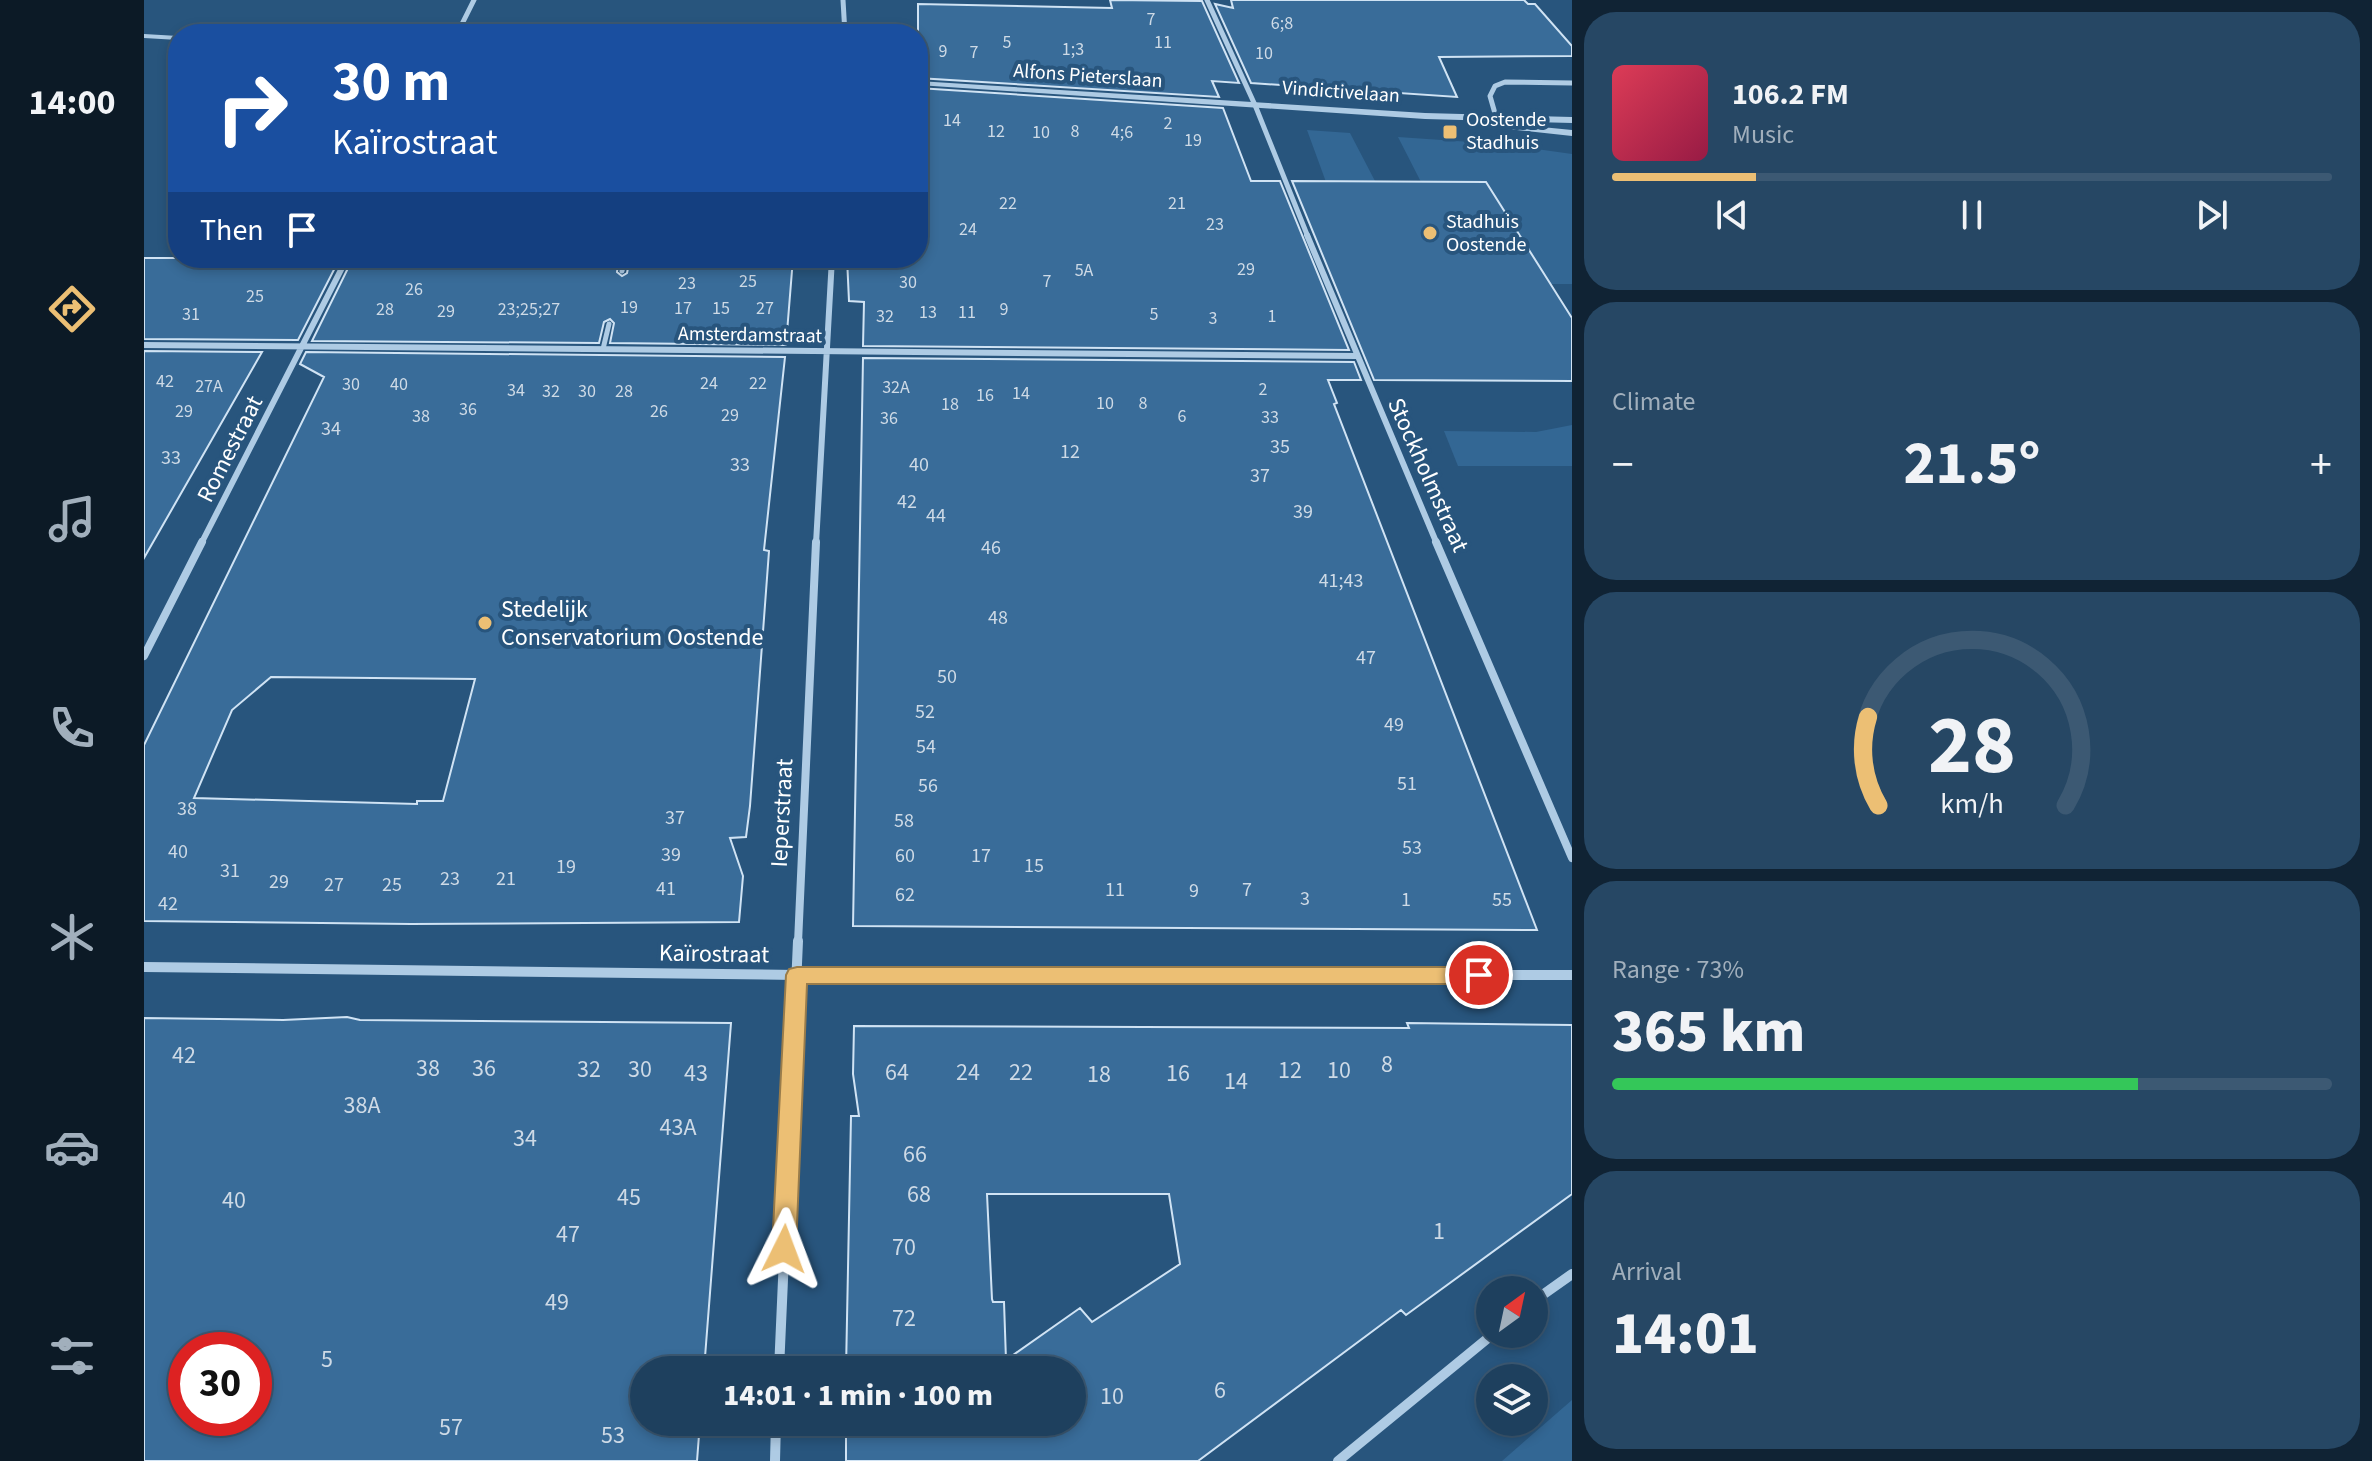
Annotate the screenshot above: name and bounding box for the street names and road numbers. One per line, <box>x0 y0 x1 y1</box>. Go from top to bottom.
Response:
street label: Alfons Pieterslaan <box>1012 57 1164 95</box>
street label: Vindictivelaan <box>1281 74 1401 110</box>
street label: Amsterdamstraat <box>678 320 823 350</box>
street label: Romestraat <box>188 390 272 508</box>
street label: Stockholmstraat <box>1378 392 1478 558</box>
street label: Ieperstraat <box>762 758 802 868</box>
street label: Kaïrostraat <box>659 936 769 972</box>

